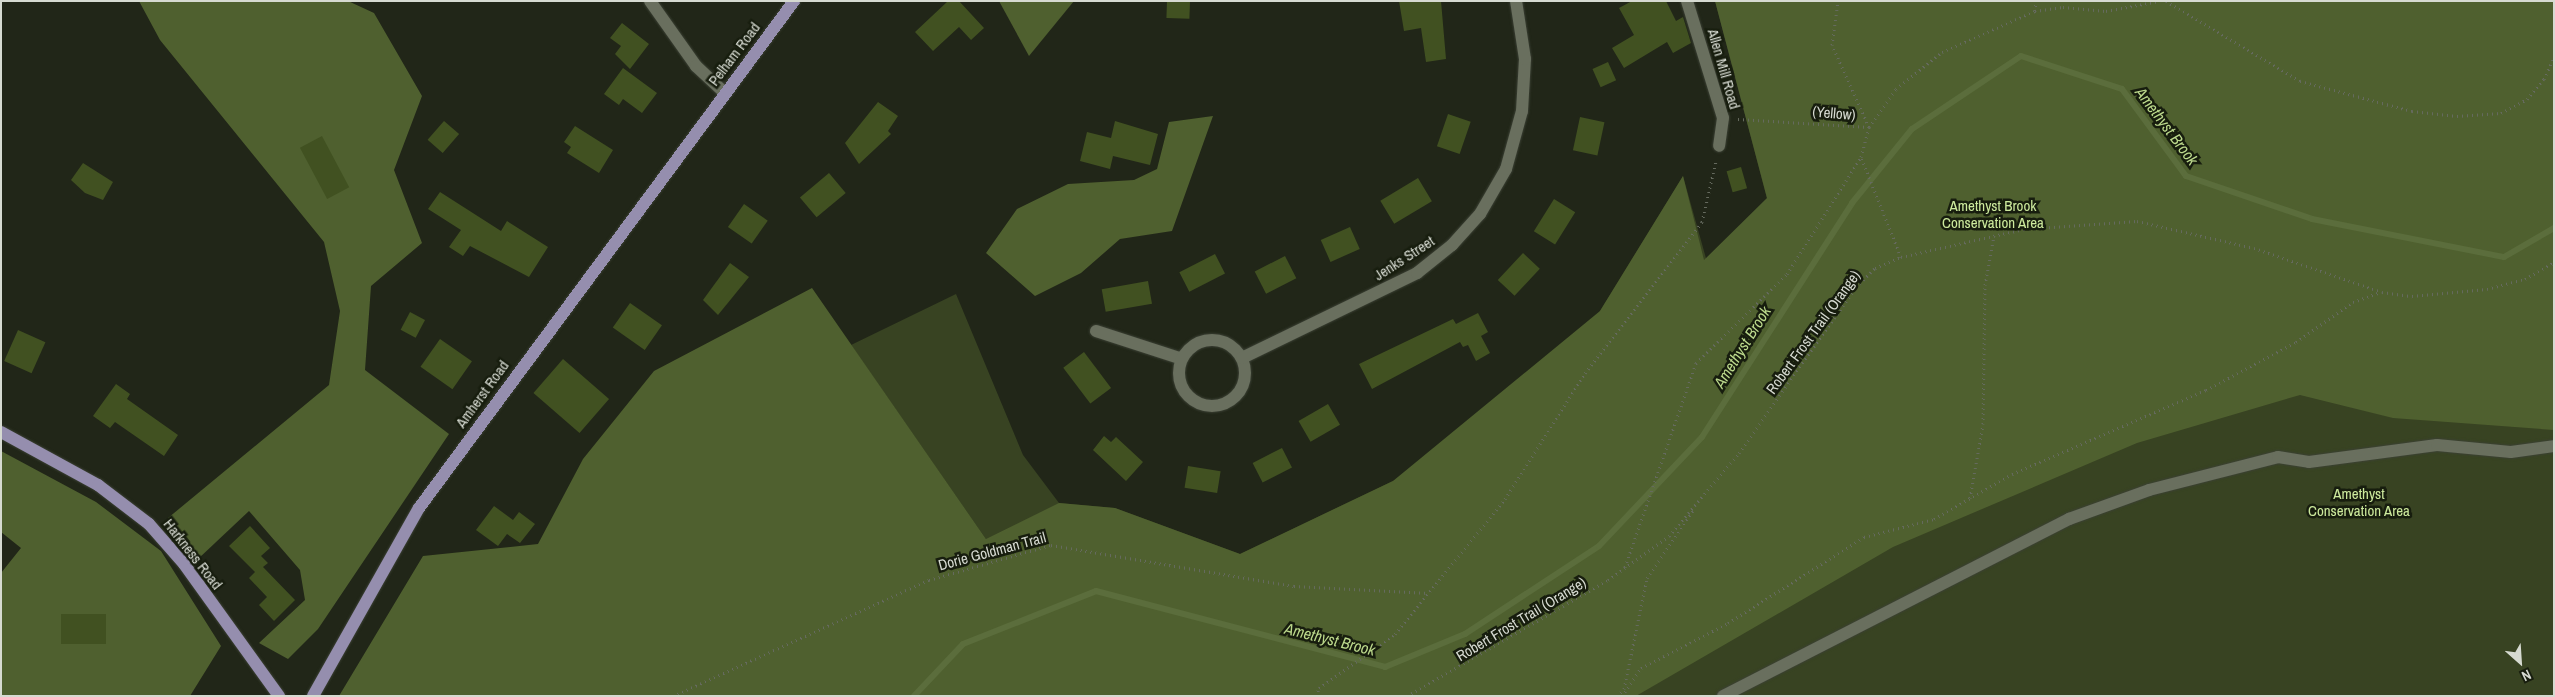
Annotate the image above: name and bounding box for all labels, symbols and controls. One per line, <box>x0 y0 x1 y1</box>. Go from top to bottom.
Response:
street label: Pelham Road <box>704 19 764 89</box>
street label: Allen Mill Road <box>1704 27 1744 111</box>
water label: Amethyst Brook <box>2131 83 2203 169</box>
street label: (Yellow) <box>1812 102 1856 124</box>
park label: Amethyst Brook Conservation Area <box>1942 196 2044 231</box>
street label: Jenks Street <box>1370 232 1438 284</box>
street label: Robert Frost Trail (Orange) <box>1762 267 1864 397</box>
water label: Amethyst Brook <box>1709 303 1775 391</box>
street label: Amherst Road <box>452 357 512 431</box>
park label: Amethyst Conservation Area <box>2308 484 2410 519</box>
street label: Harkness Road <box>160 515 226 593</box>
street label: Dorie Goldman Trail <box>936 528 1048 574</box>
street label: Robert Frost Trail (Orange) <box>1453 573 1589 665</box>
water label: Amethyst Brook <box>1283 618 1377 660</box>
north arrow <box>2495 637 2545 687</box>
text: N <box>2519 666 2534 685</box>

